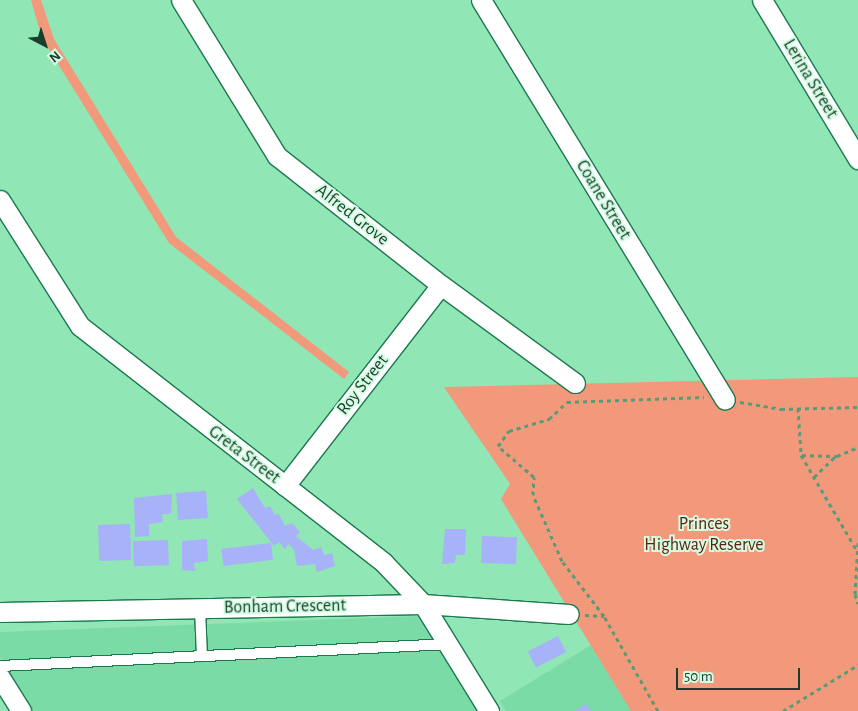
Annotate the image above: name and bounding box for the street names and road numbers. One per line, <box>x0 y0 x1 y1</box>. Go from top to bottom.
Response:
street label: Lerina Street <box>778 35 842 123</box>
street label: Coane Street <box>571 156 635 244</box>
street label: Alfred Grove <box>311 180 393 250</box>
street label: Roy Street <box>333 350 393 420</box>
street label: Greta Street <box>204 421 284 489</box>
street label: Bonham Crescent <box>224 595 346 619</box>

